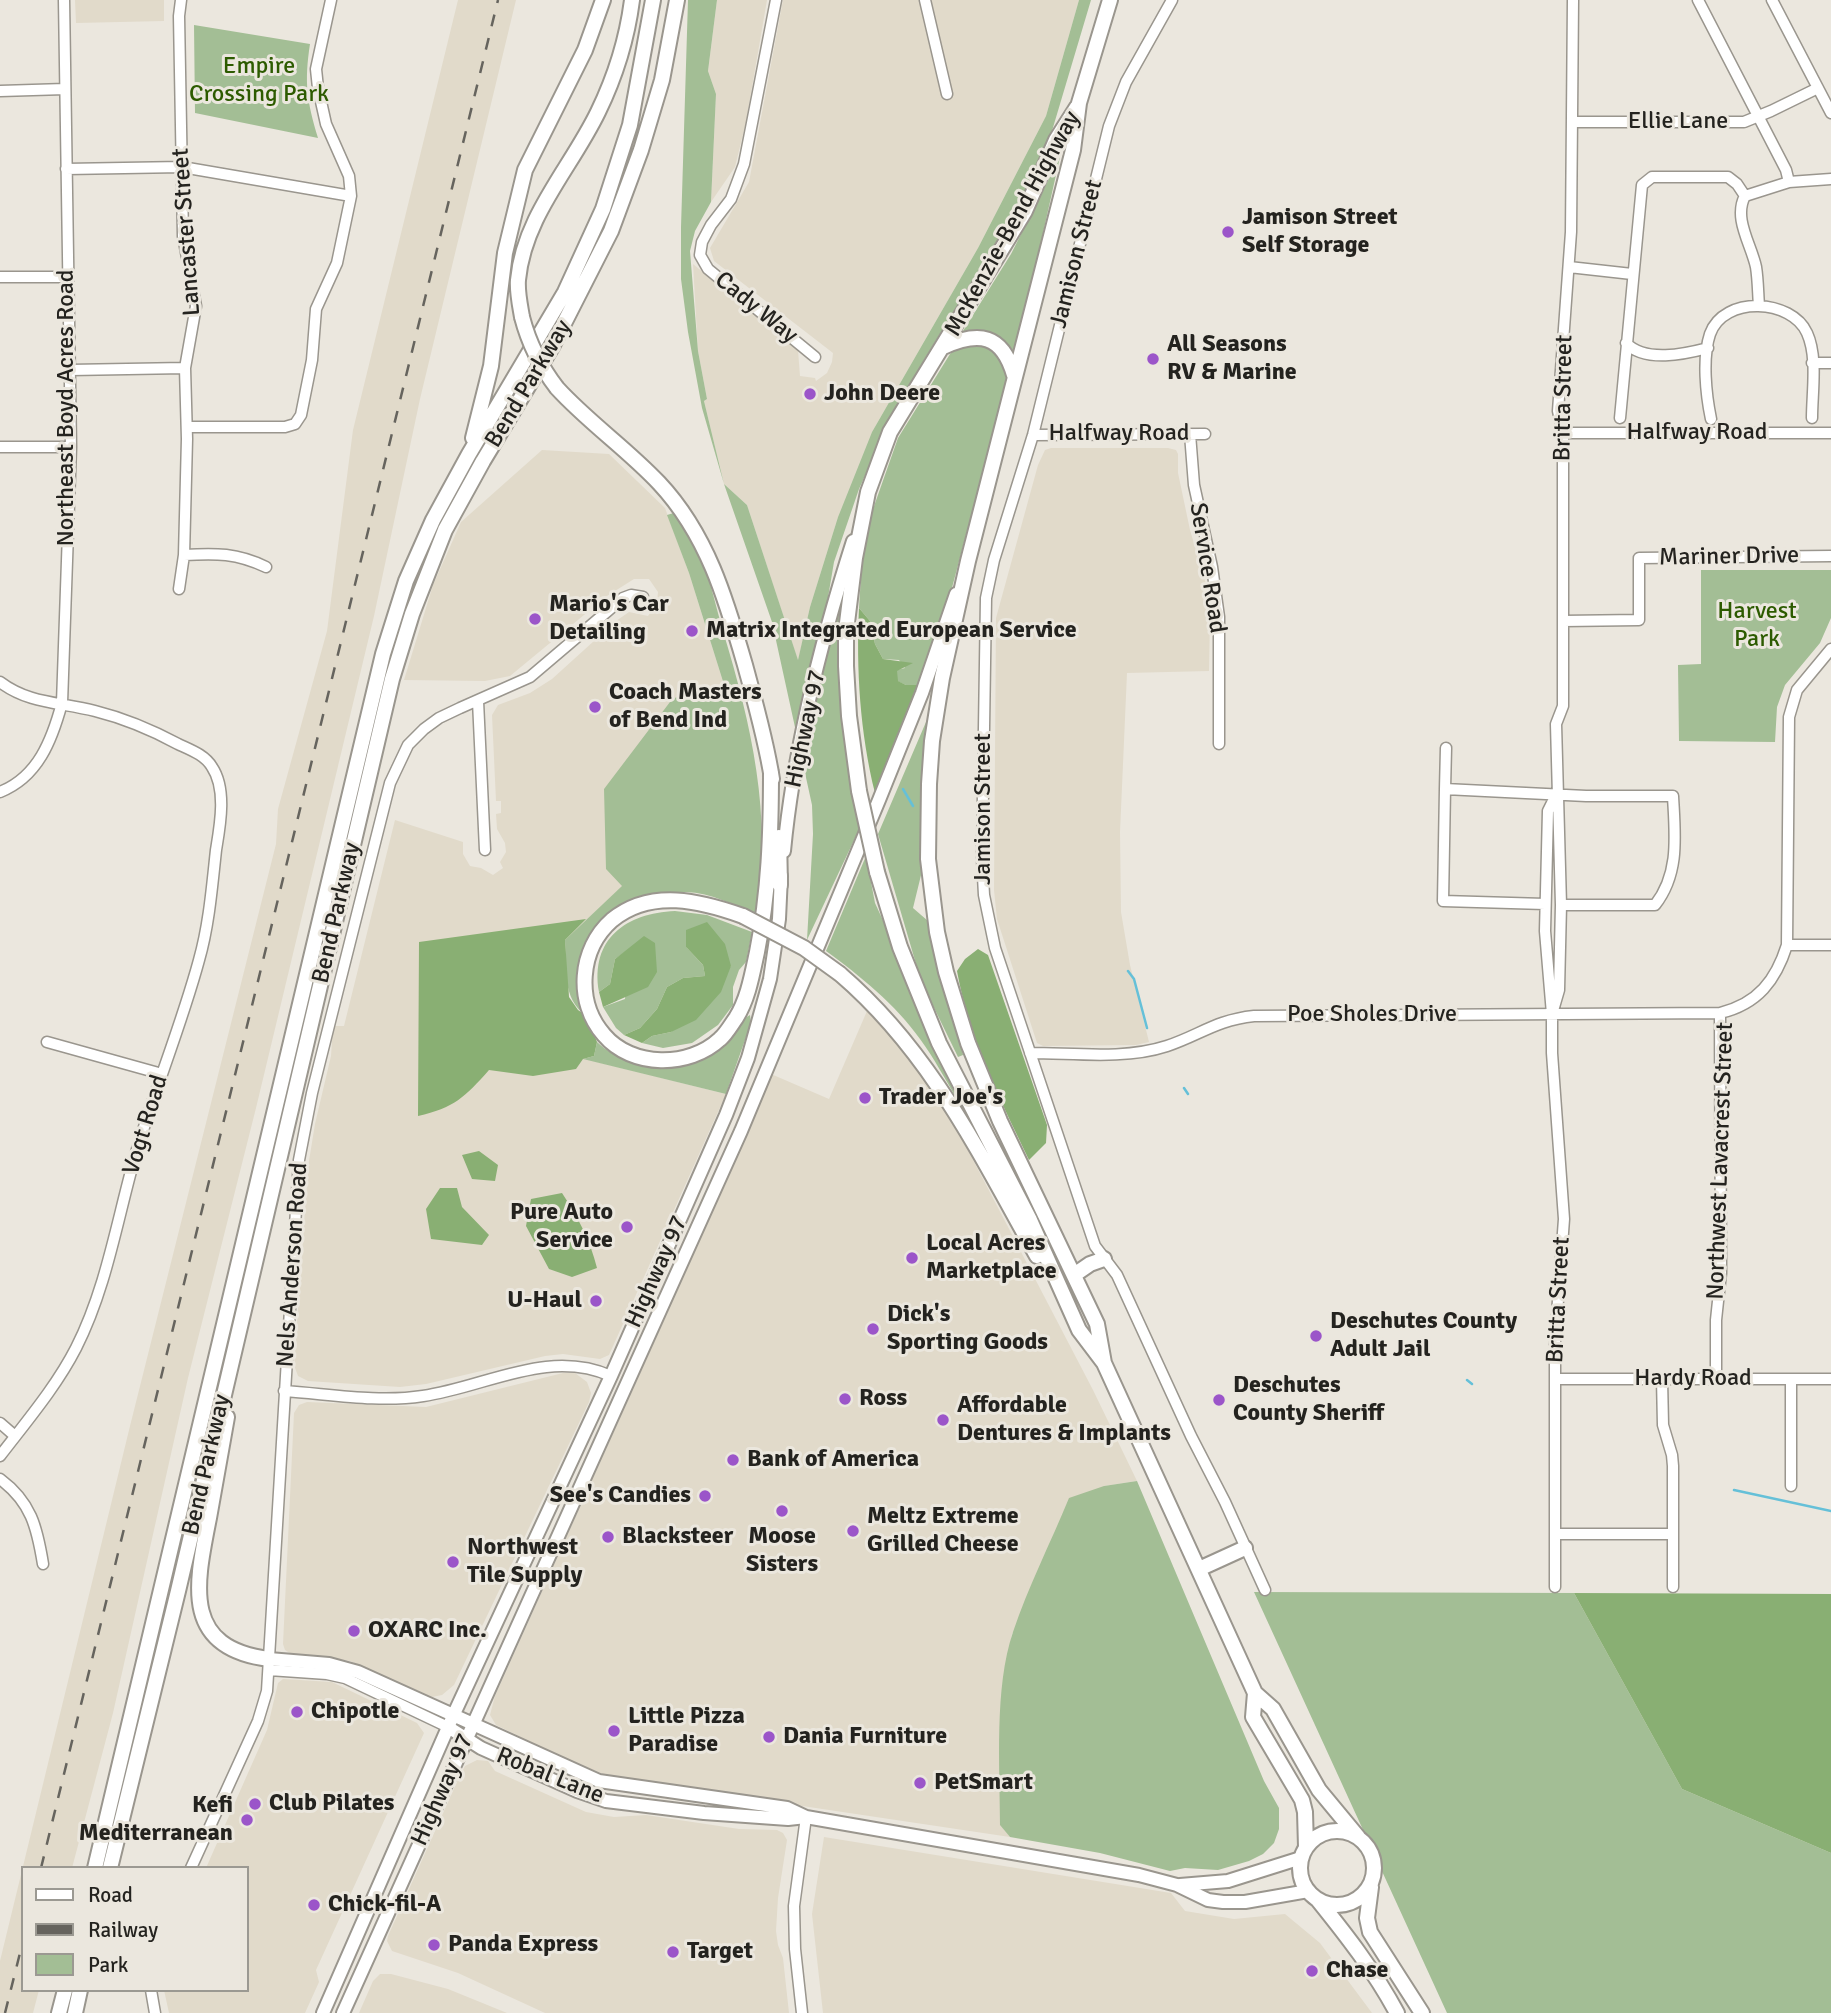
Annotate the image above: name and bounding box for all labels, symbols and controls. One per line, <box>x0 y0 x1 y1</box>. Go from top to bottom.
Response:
park label: Empire Crossing Park <box>189 53 329 109</box>
street label: McKenzie-Bend Highway <box>939 106 1087 342</box>
street label: Ellie Lane <box>1628 108 1728 136</box>
street label: Lancaster Street <box>167 147 207 317</box>
street label: Jamison Street <box>1045 177 1109 331</box>
place label: Jamison Street Self Storage <box>1242 204 1398 260</box>
marker: Jamison Street Self Storage <box>1220 224 1236 240</box>
street label: Cady Way <box>709 266 803 350</box>
street label: Northeast Boyd Acres Road <box>53 270 81 546</box>
street label: Bend Parkway <box>480 315 578 453</box>
place label: All Seasons RV & Marine <box>1167 331 1297 387</box>
street label: Britta Street <box>1548 334 1580 462</box>
marker: All Seasons RV & Marine <box>1145 351 1161 367</box>
place label: John Deere <box>824 380 940 408</box>
marker: John Deere <box>802 386 818 402</box>
street label: Halfway Road <box>1627 419 1767 447</box>
street label: Halfway Road <box>1049 420 1189 448</box>
street label: Service Road <box>1182 501 1232 635</box>
street label: Mariner Drive <box>1659 541 1799 573</box>
place label: Mario's Car Detailing <box>549 591 669 647</box>
park label: Harvest Park <box>1717 598 1797 654</box>
marker: Mario's Car Detailing <box>527 611 543 627</box>
place label: Matrix Integrated European Service <box>706 617 1077 645</box>
marker: Matrix Integrated European Service <box>684 623 700 639</box>
street label: Highway 97 <box>779 668 833 790</box>
place label: Coach Masters of Bend Ind <box>609 679 762 735</box>
marker: Coach Masters of Bend Ind <box>587 699 603 715</box>
street label: Jamison Street <box>970 733 998 885</box>
street label: Bend Parkway <box>307 840 367 986</box>
street label: Poe Sholes Drive <box>1287 1001 1457 1029</box>
street label: Northwest Lavacrest Street <box>1702 1022 1740 1300</box>
street label: Vogt Road <box>117 1072 175 1178</box>
place label: Trader Joe's <box>879 1084 1003 1112</box>
marker: Trader Joe's <box>857 1090 873 1106</box>
street label: Nels Anderson Road <box>271 1162 315 1368</box>
place label: Pure Auto Service <box>510 1199 613 1255</box>
street label: Highway 97 <box>620 1212 694 1332</box>
marker: Pure Auto Service <box>619 1219 635 1235</box>
place label: Local Acres Marketplace <box>926 1230 1057 1286</box>
street label: Britta Street <box>1541 1236 1577 1364</box>
marker: Local Acres Marketplace <box>904 1250 920 1266</box>
place label: U-Haul <box>507 1287 582 1315</box>
marker: U-Haul <box>588 1293 604 1309</box>
place label: Dick's Sporting Goods <box>887 1301 1048 1357</box>
place label: Deschutes County Adult Jail <box>1330 1308 1517 1364</box>
marker: Dick's Sporting Goods <box>865 1321 881 1337</box>
marker: Deschutes County Adult Jail <box>1308 1328 1324 1344</box>
street label: Hardy Road <box>1634 1365 1752 1393</box>
place label: Deschutes County Sheriff <box>1233 1372 1384 1428</box>
place label: Ross <box>859 1385 907 1413</box>
marker: Ross <box>837 1391 853 1407</box>
street label: Bend Parkway <box>177 1392 237 1538</box>
place label: Affordable Dentures & Implants <box>957 1392 1171 1448</box>
marker: Deschutes County Sheriff <box>1211 1392 1227 1408</box>
marker: Affordable Dentures & Implants <box>935 1412 951 1428</box>
place label: Bank of America <box>747 1446 919 1474</box>
marker: Bank of America <box>725 1452 741 1468</box>
place label: See's Candies <box>550 1482 691 1510</box>
marker: See's Candies <box>697 1488 713 1504</box>
marker: Moose Sisters <box>774 1503 790 1519</box>
place label: Meltz Extreme Grilled Cheese <box>867 1503 1019 1559</box>
place label: Blacksteer <box>622 1523 733 1551</box>
place label: Moose Sisters <box>746 1523 818 1579</box>
marker: Meltz Extreme Grilled Cheese <box>845 1523 861 1539</box>
marker: Blacksteer <box>600 1529 616 1545</box>
place label: Northwest Tile Supply <box>467 1534 582 1590</box>
marker: Northwest Tile Supply <box>445 1554 461 1570</box>
place label: OXARC Inc. <box>368 1617 487 1645</box>
marker: OXARC Inc. <box>346 1623 362 1639</box>
place label: Chipotle <box>311 1698 399 1726</box>
place label: Little Pizza Paradise <box>628 1703 745 1759</box>
marker: Chipotle <box>289 1704 305 1720</box>
marker: Little Pizza Paradise <box>606 1723 622 1739</box>
place label: Dania Furniture <box>783 1723 947 1751</box>
marker: Dania Furniture <box>761 1729 777 1745</box>
street label: Highway 97 <box>406 1730 480 1850</box>
street label: Robal Lane <box>492 1741 608 1811</box>
place label: PetSmart <box>934 1769 1033 1797</box>
marker: PetSmart <box>912 1775 928 1791</box>
place label: Club Pilates <box>269 1790 394 1818</box>
place label: Kefi Mediterranean <box>79 1792 233 1848</box>
marker: Club Pilates <box>247 1796 263 1812</box>
marker: Kefi Mediterranean <box>239 1812 255 1828</box>
legend <box>21 1866 248 1992</box>
text: Road <box>88 1882 133 1908</box>
place label: Chick-fil-A <box>328 1891 441 1919</box>
marker: Chick-fil-A <box>306 1897 322 1913</box>
text: Railway <box>88 1917 158 1943</box>
place label: Panda Express <box>448 1931 598 1959</box>
marker: Panda Express <box>426 1937 442 1953</box>
place label: Target <box>687 1938 753 1966</box>
marker: Target <box>665 1944 681 1960</box>
text: Park <box>88 1952 128 1978</box>
place label: Chase <box>1326 1957 1389 1985</box>
marker: Chase <box>1304 1963 1320 1979</box>

